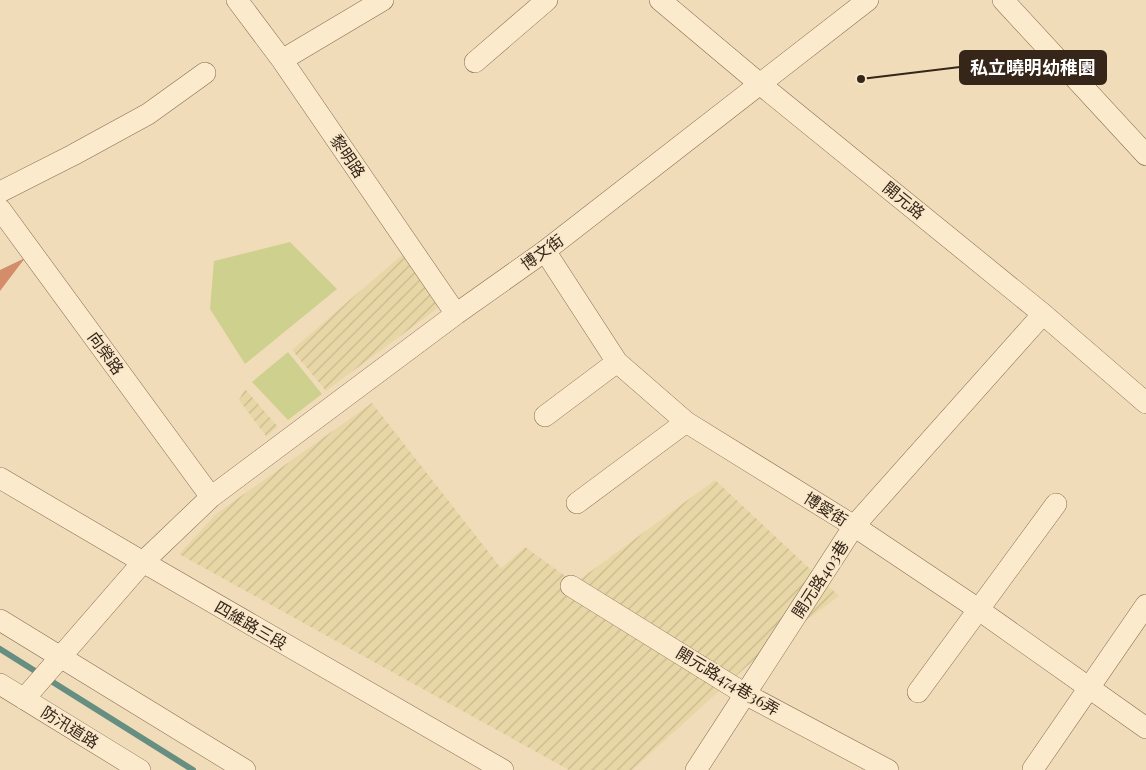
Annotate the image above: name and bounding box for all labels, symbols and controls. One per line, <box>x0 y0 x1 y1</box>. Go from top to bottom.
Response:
callout: 私立曉明幼稚園 <box>960 51 1106 84</box>
text: 私立曉明幼稚園 <box>970 55 1096 79</box>
street label: 黎明路 <box>326 130 371 181</box>
street label: 開元路 <box>879 176 930 223</box>
street label: 博文街 <box>516 229 567 274</box>
street label: 向榮路 <box>84 327 129 378</box>
street label: 博愛街 <box>800 487 852 530</box>
street label: 開元路403巷 <box>787 536 853 622</box>
street label: 四維路三段 <box>211 595 291 654</box>
street label: 開元路474巷36弄 <box>673 641 784 720</box>
street label: 防汛道路 <box>38 701 103 752</box>

